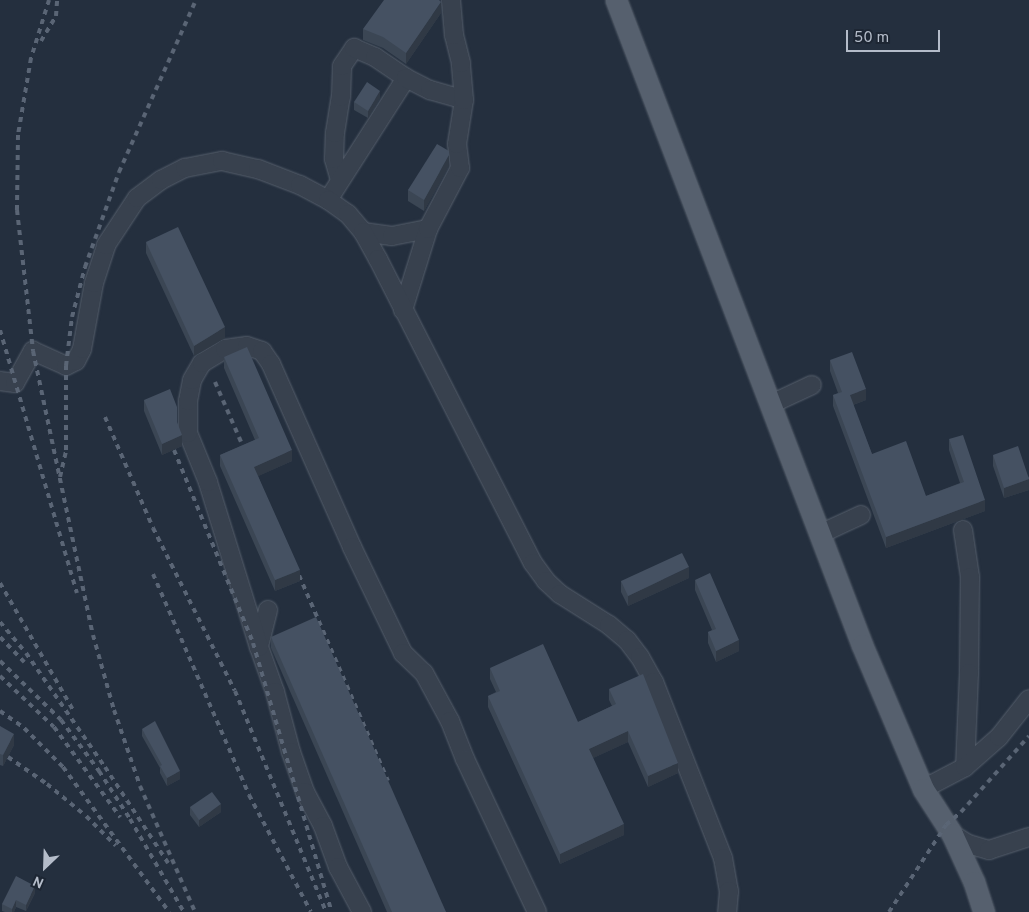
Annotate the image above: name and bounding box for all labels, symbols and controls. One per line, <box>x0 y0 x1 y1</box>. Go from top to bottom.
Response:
scale bar <box>849 20 943 52</box>
text: 50 m <box>854 29 889 48</box>
north arrow <box>20 842 70 892</box>
text: N <box>31 871 47 891</box>

